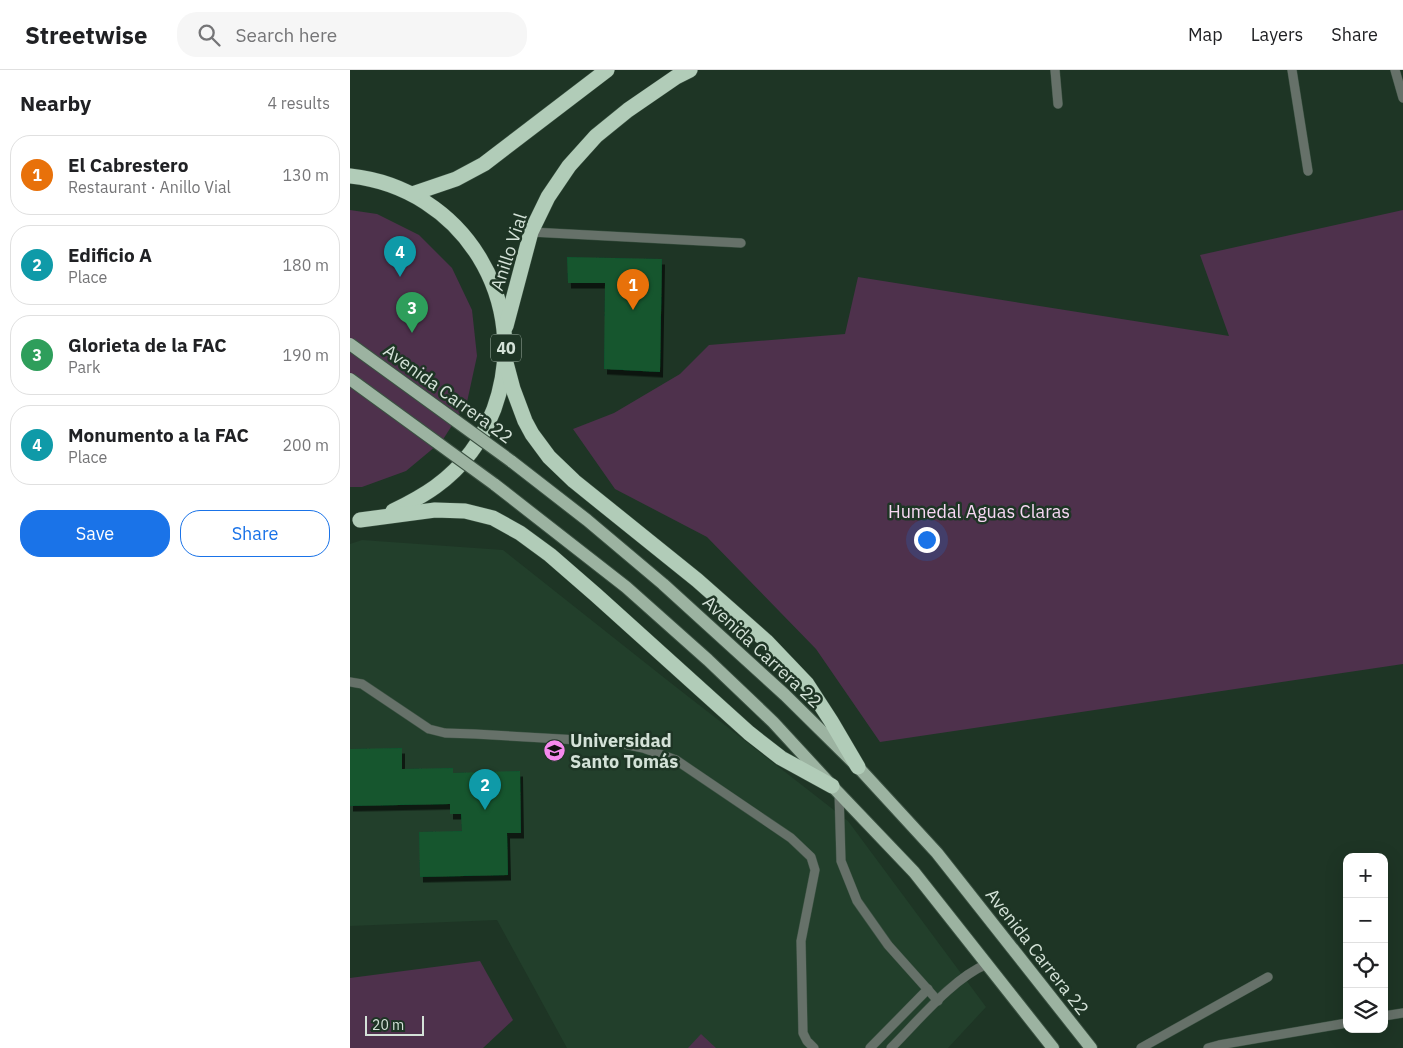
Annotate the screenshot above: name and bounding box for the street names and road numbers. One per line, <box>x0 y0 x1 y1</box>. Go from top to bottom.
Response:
street label: Anillo Vial <box>485 210 532 294</box>
road number: 40 <box>491 334 521 362</box>
street label: Avenida Carrera 22 <box>379 339 518 448</box>
street label: Avenida Carrera 22 <box>698 591 827 713</box>
street label: Avenida Carrera 22 <box>981 884 1094 1020</box>

